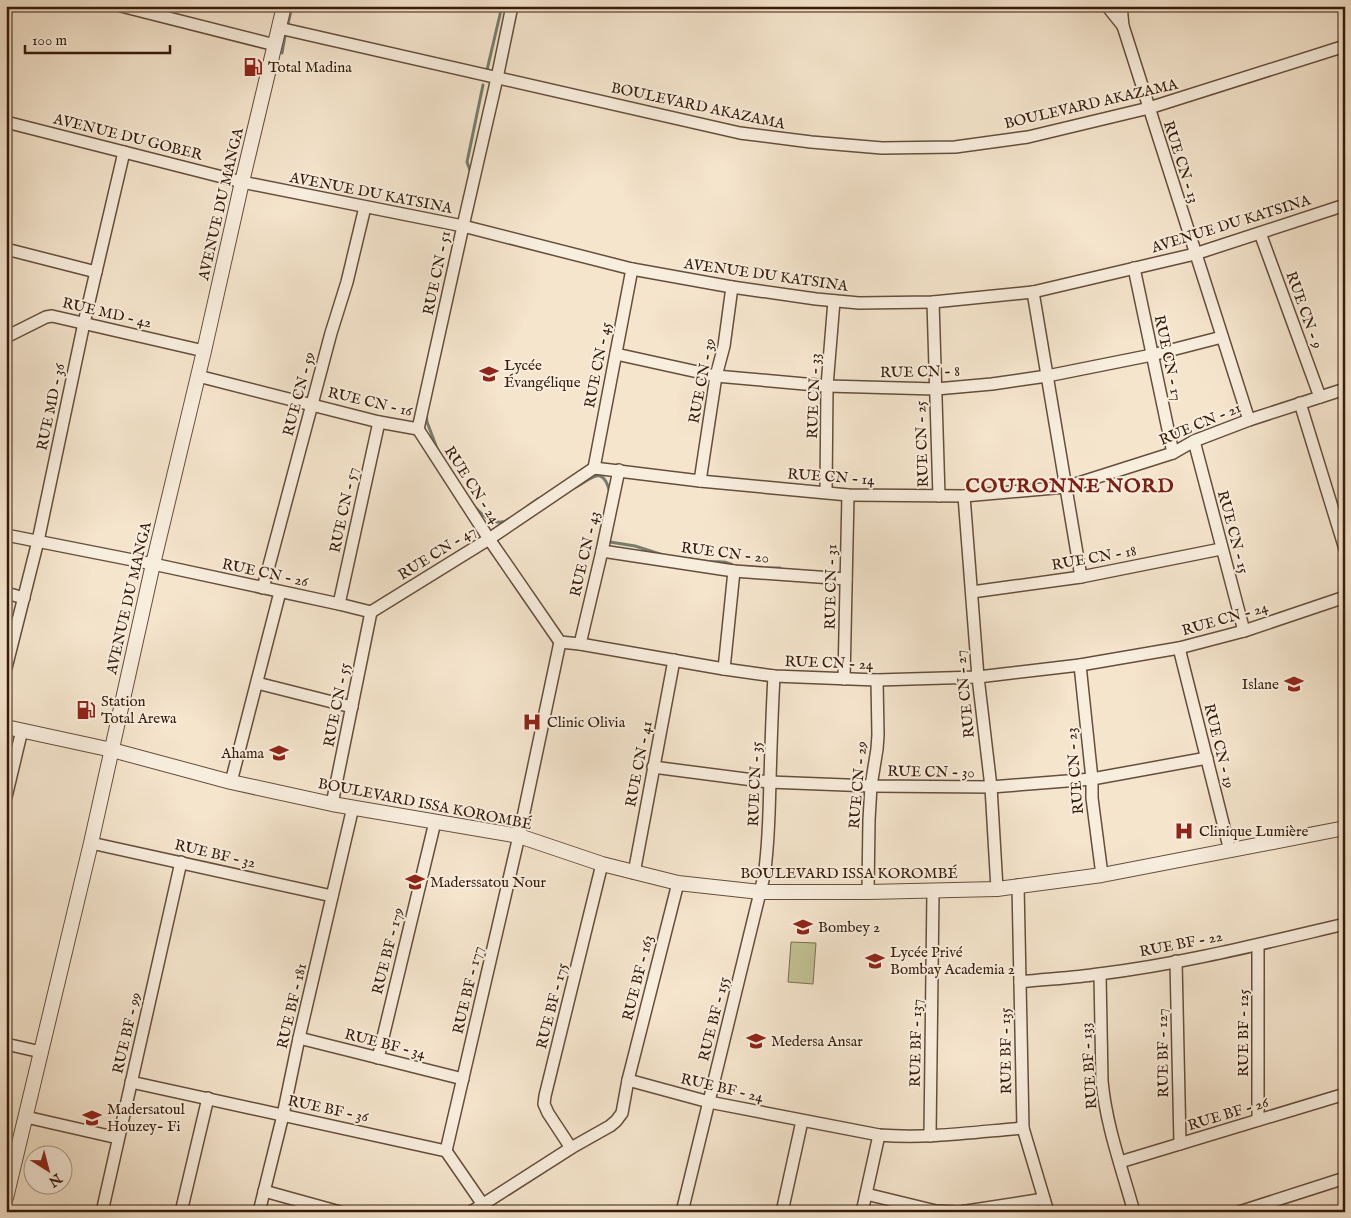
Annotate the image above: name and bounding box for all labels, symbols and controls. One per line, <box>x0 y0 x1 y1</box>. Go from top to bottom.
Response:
scale bar <box>25 22 170 54</box>
text: 100 m <box>32 31 68 50</box>
fuel station icon: Total Madina <box>242 56 264 78</box>
place label: Total Madina <box>268 58 352 77</box>
street label: BOULEVARD AKAZAMA <box>1002 75 1181 133</box>
street label: BOULEVARD AKAZAMA <box>609 78 788 134</box>
street label: AVENUE DU GOBER <box>51 109 205 165</box>
street label: RUE CN - 13 <box>1159 118 1203 206</box>
street label: AVENUE DU MANGA <box>194 125 248 283</box>
street label: AVENUE DU KATSINA <box>287 168 455 218</box>
street label: AVENUE DU KATSINA <box>1148 190 1314 258</box>
street label: RUE CN - 51 <box>419 229 455 317</box>
street label: AVENUE DU KATSINA <box>682 254 850 296</box>
street label: RUE CN - 9 <box>1281 269 1327 351</box>
street label: RUE MD - 42 <box>60 293 154 333</box>
street label: RUE CN - 17 <box>1150 313 1186 403</box>
street label: RUE CN - 45 <box>580 320 616 410</box>
street label: RUE CN - 39 <box>684 337 720 425</box>
street label: RUE CN - 59 <box>279 350 319 438</box>
street label: RUE CN - 33 <box>803 353 825 439</box>
place label: Lycée Évangélique <box>504 356 581 392</box>
street label: RUE MD - 36 <box>32 361 70 452</box>
street label: RUE CN - 8 <box>880 362 960 382</box>
school or university icon: Lycée Évangélique <box>478 363 500 385</box>
street label: RUE CN - 16 <box>326 383 415 421</box>
street label: RUE CN - 21 <box>1156 398 1244 450</box>
street label: RUE CN - 25 <box>911 400 933 488</box>
street label: RUE CN - 24 <box>440 443 505 528</box>
street label: RUE CN - 14 <box>787 464 876 490</box>
street label: RUE CN - 57 <box>326 466 362 554</box>
district label: COURONNE NORD <box>965 474 1175 499</box>
street label: RUE CN - 15 <box>1213 488 1253 576</box>
street label: RUE CN - 43 <box>566 509 604 599</box>
street label: AVENUE DU MANGA <box>102 519 156 677</box>
street label: RUE CN - 47 <box>395 522 479 584</box>
street label: RUE CN - 20 <box>680 538 770 568</box>
street label: RUE CN - 18 <box>1050 541 1138 575</box>
street label: RUE CN - 31 <box>821 544 841 630</box>
street label: RUE CN - 26 <box>220 555 311 592</box>
street label: RUE CN - 24 <box>1180 597 1271 640</box>
street label: RUE CN - 27 <box>951 649 979 739</box>
street label: RUE CN - 24 <box>784 652 874 674</box>
street label: RUE CN - 55 <box>320 661 355 749</box>
school or university icon: Islane <box>1283 673 1305 695</box>
place label: Islane <box>1242 675 1279 694</box>
place label: Station Total Arewa <box>101 692 177 728</box>
fuel station icon: Station Total Arewa <box>75 699 97 721</box>
street label: RUE CN - 19 <box>1199 702 1239 790</box>
hospital icon: Clinic Olivia <box>521 711 543 733</box>
place label: Clinic Olivia <box>547 713 626 732</box>
street label: RUE CN - 41 <box>621 719 657 809</box>
street label: RUE CN - 23 <box>1062 727 1088 815</box>
street label: RUE CN - 35 <box>744 740 766 827</box>
street label: RUE CN - 29 <box>845 740 871 830</box>
school or university icon: Ahama <box>268 742 290 764</box>
place label: Ahama <box>220 744 265 763</box>
street label: RUE CN - 30 <box>887 762 975 782</box>
street label: BOULEVARD ISSA KOROMBÉ <box>316 774 534 834</box>
hospital icon: Clinique Lumière <box>1173 820 1195 842</box>
place label: Clinique Lumière <box>1199 822 1309 841</box>
street label: RUE BF - 32 <box>173 835 257 873</box>
street label: BOULEVARD ISSA KOROMBÉ <box>740 864 958 883</box>
school or university icon: Maderssatou Nour <box>404 871 426 893</box>
place label: Maderssatou Nour <box>430 873 547 892</box>
street label: RUE BF - 179 <box>368 905 408 997</box>
school or university icon: Bombey 2 <box>792 916 814 938</box>
place label: Bombey 2 <box>818 918 880 937</box>
street label: RUE BF - 22 <box>1138 927 1224 961</box>
street label: RUE BF - 163 <box>618 933 658 1023</box>
place label: Lycée Privé Bombay Academia 2 <box>890 943 1015 979</box>
street label: RUE BF - 177 <box>449 944 487 1036</box>
school or university icon: Lycée Privé Bombay Academia 2 <box>864 950 886 972</box>
street label: RUE BF - 175 <box>532 960 572 1051</box>
street label: RUE BF - 181 <box>273 961 311 1051</box>
street label: RUE BF - 155 <box>694 974 734 1063</box>
street label: RUE BF - 125 <box>1234 988 1253 1077</box>
street label: RUE BF - 99 <box>108 990 146 1076</box>
street label: RUE BF - 137 <box>906 999 926 1087</box>
street label: RUE BF - 135 <box>996 1007 1016 1095</box>
street label: RUE BF - 127 <box>1153 1008 1173 1098</box>
street label: RUE BF - 133 <box>1076 1022 1102 1110</box>
street label: RUE BF - 34 <box>342 1025 428 1063</box>
school or university icon: Medersa Ansar <box>745 1030 767 1052</box>
place label: Medersa Ansar <box>771 1032 863 1051</box>
street label: RUE BF - 24 <box>679 1069 766 1107</box>
street label: RUE BF - 36 <box>286 1091 371 1127</box>
street label: RUE BF - 26 <box>1185 1093 1271 1135</box>
place label: Madersatoul Houzey- Fi <box>107 1100 186 1136</box>
school or university icon: Madersatoul Houzey- Fi <box>81 1107 103 1129</box>
north arrow <box>22 1146 72 1196</box>
text: N <box>45 1168 66 1191</box>

